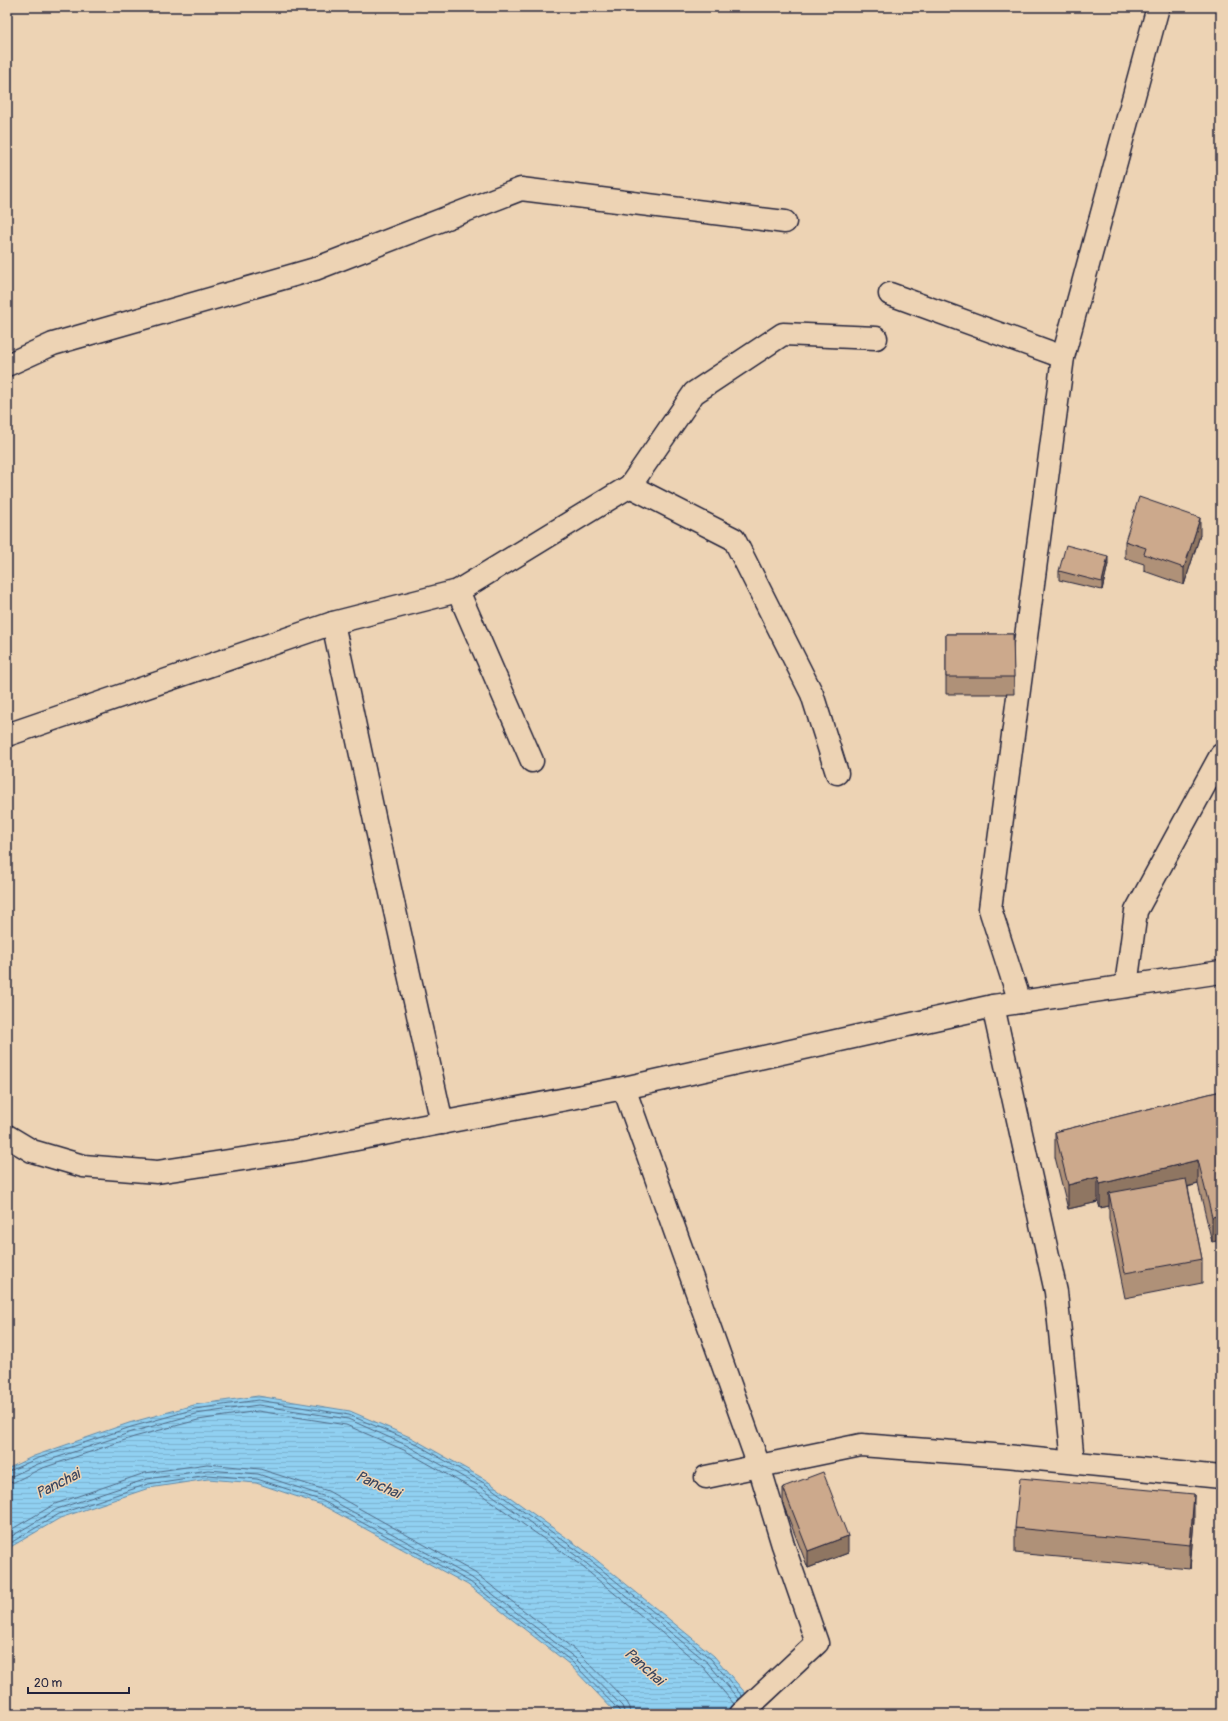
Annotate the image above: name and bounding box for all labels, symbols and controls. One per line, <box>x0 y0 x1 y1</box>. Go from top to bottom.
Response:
water label: Panchai <box>33 1464 85 1503</box>
water label: Panchai <box>353 1467 405 1504</box>
water label: Panchai <box>620 1644 670 1691</box>
scale bar <box>28 1669 129 1695</box>
text: 20 m <box>34 1676 63 1691</box>

